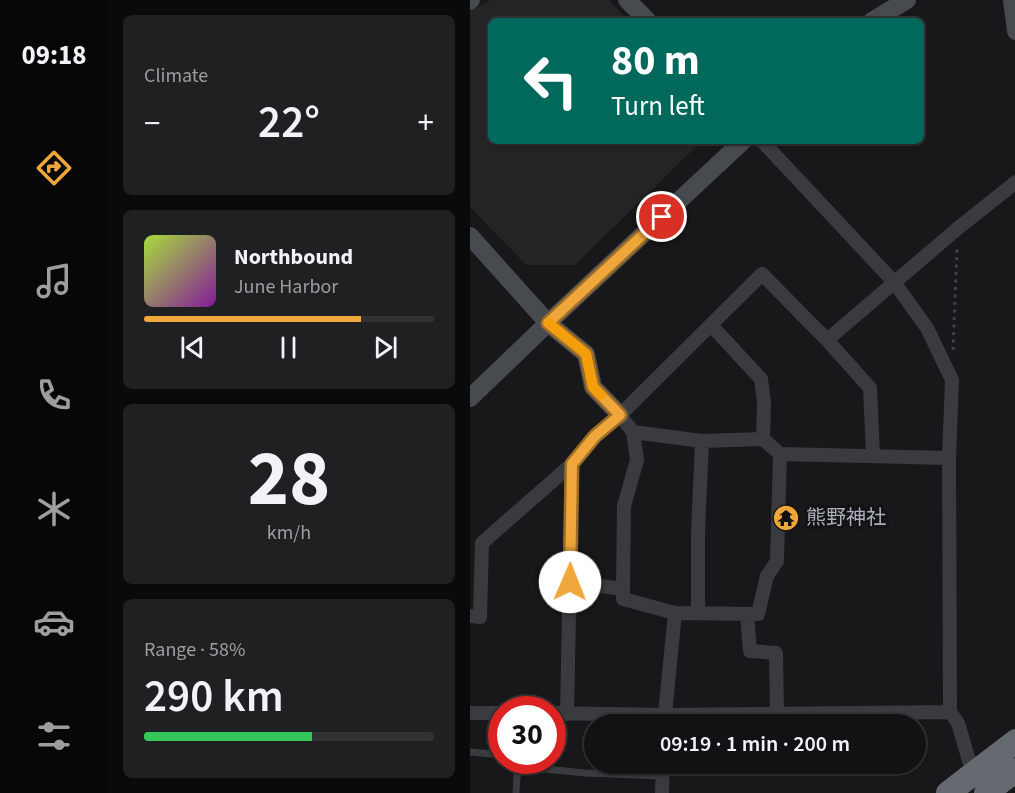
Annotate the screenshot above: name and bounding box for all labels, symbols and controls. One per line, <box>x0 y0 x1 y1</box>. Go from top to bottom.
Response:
text: 80 m <box>611 31 700 91</box>
text: 09:18 <box>21 36 87 75</box>
icon: left <box>512 42 590 120</box>
text: Climate <box>144 62 208 90</box>
text: Turn left <box>611 87 705 126</box>
text: 22° <box>258 91 320 155</box>
text: − <box>144 100 160 147</box>
text: + <box>418 100 434 147</box>
icon: directions <box>33 147 75 189</box>
pin <box>636 191 687 242</box>
icon: arrive <box>645 200 678 233</box>
text: Northbound <box>234 241 353 273</box>
icon: music <box>33 260 75 302</box>
text: June Harbor <box>234 273 338 301</box>
icon: previous <box>176 331 209 364</box>
icon: pause <box>272 331 305 364</box>
icon: next <box>369 331 402 364</box>
icon: phone <box>33 374 75 416</box>
text: 28 <box>248 424 330 535</box>
icon: climate <box>33 488 75 530</box>
temple icon: 熊野神社 <box>771 503 801 533</box>
place label: 熊野神社 <box>806 504 886 532</box>
text: km/h <box>267 519 311 547</box>
position arrow <box>538 550 602 614</box>
icon: car <box>33 601 75 643</box>
text: Range · 58% <box>144 636 245 664</box>
text: 290 km <box>144 665 284 729</box>
speed limit sign: 30 <box>488 696 566 774</box>
icon: filters <box>33 715 75 757</box>
text: 09:19 · 1 min · 200 m <box>660 728 850 760</box>

